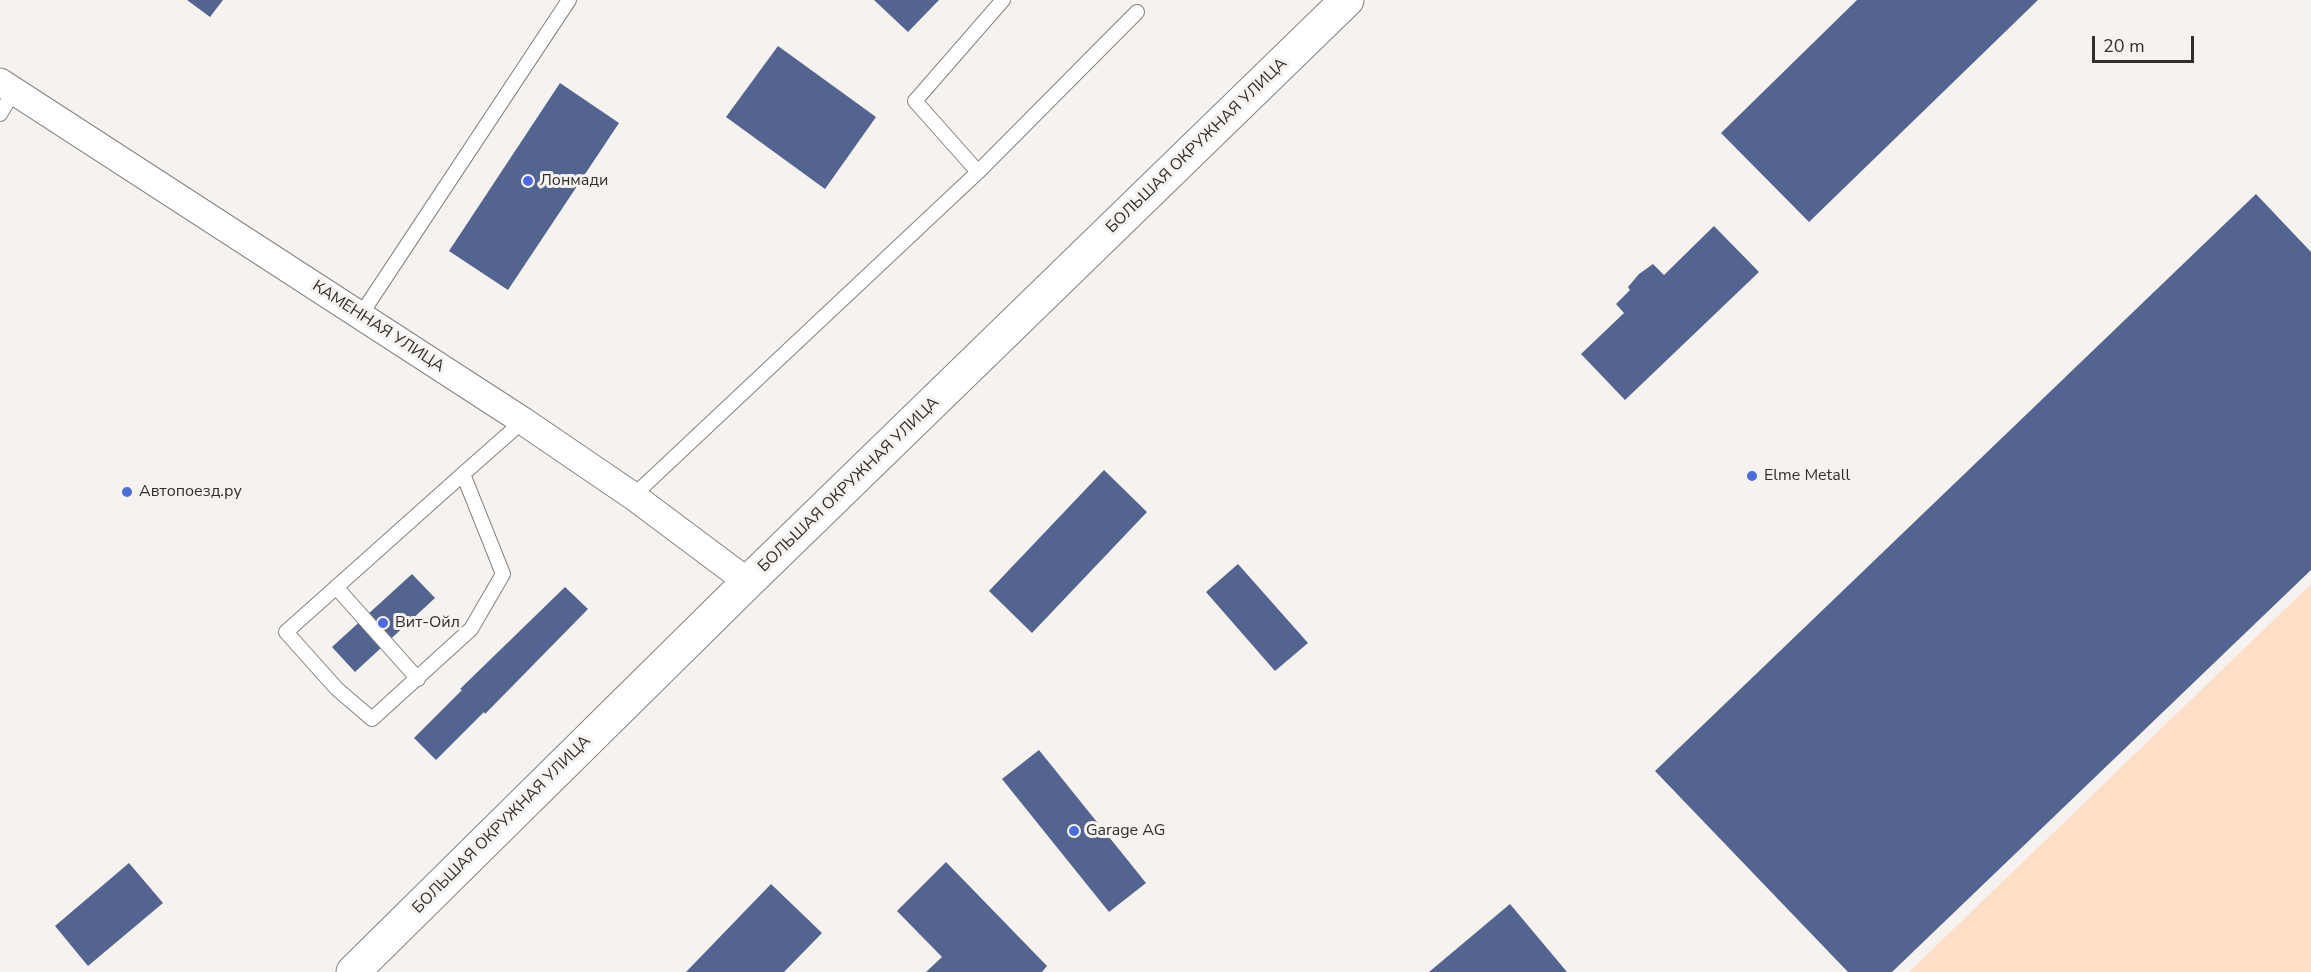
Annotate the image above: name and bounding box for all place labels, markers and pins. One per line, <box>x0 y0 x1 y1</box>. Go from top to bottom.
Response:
place label: Лонмади <box>540 171 608 191</box>
marker: Лонмади <box>521 174 535 188</box>
place label: Elme Metall <box>1764 466 1850 486</box>
marker: Elme Metall <box>1745 469 1759 483</box>
place label: Автопоезд.ру <box>139 482 242 502</box>
marker: Автопоезд.ру <box>120 485 134 499</box>
place label: Вит-Ойл <box>395 613 460 633</box>
marker: Вит-Ойл <box>376 616 390 630</box>
place label: Garage AG <box>1086 821 1165 841</box>
marker: Garage AG <box>1067 824 1081 838</box>

